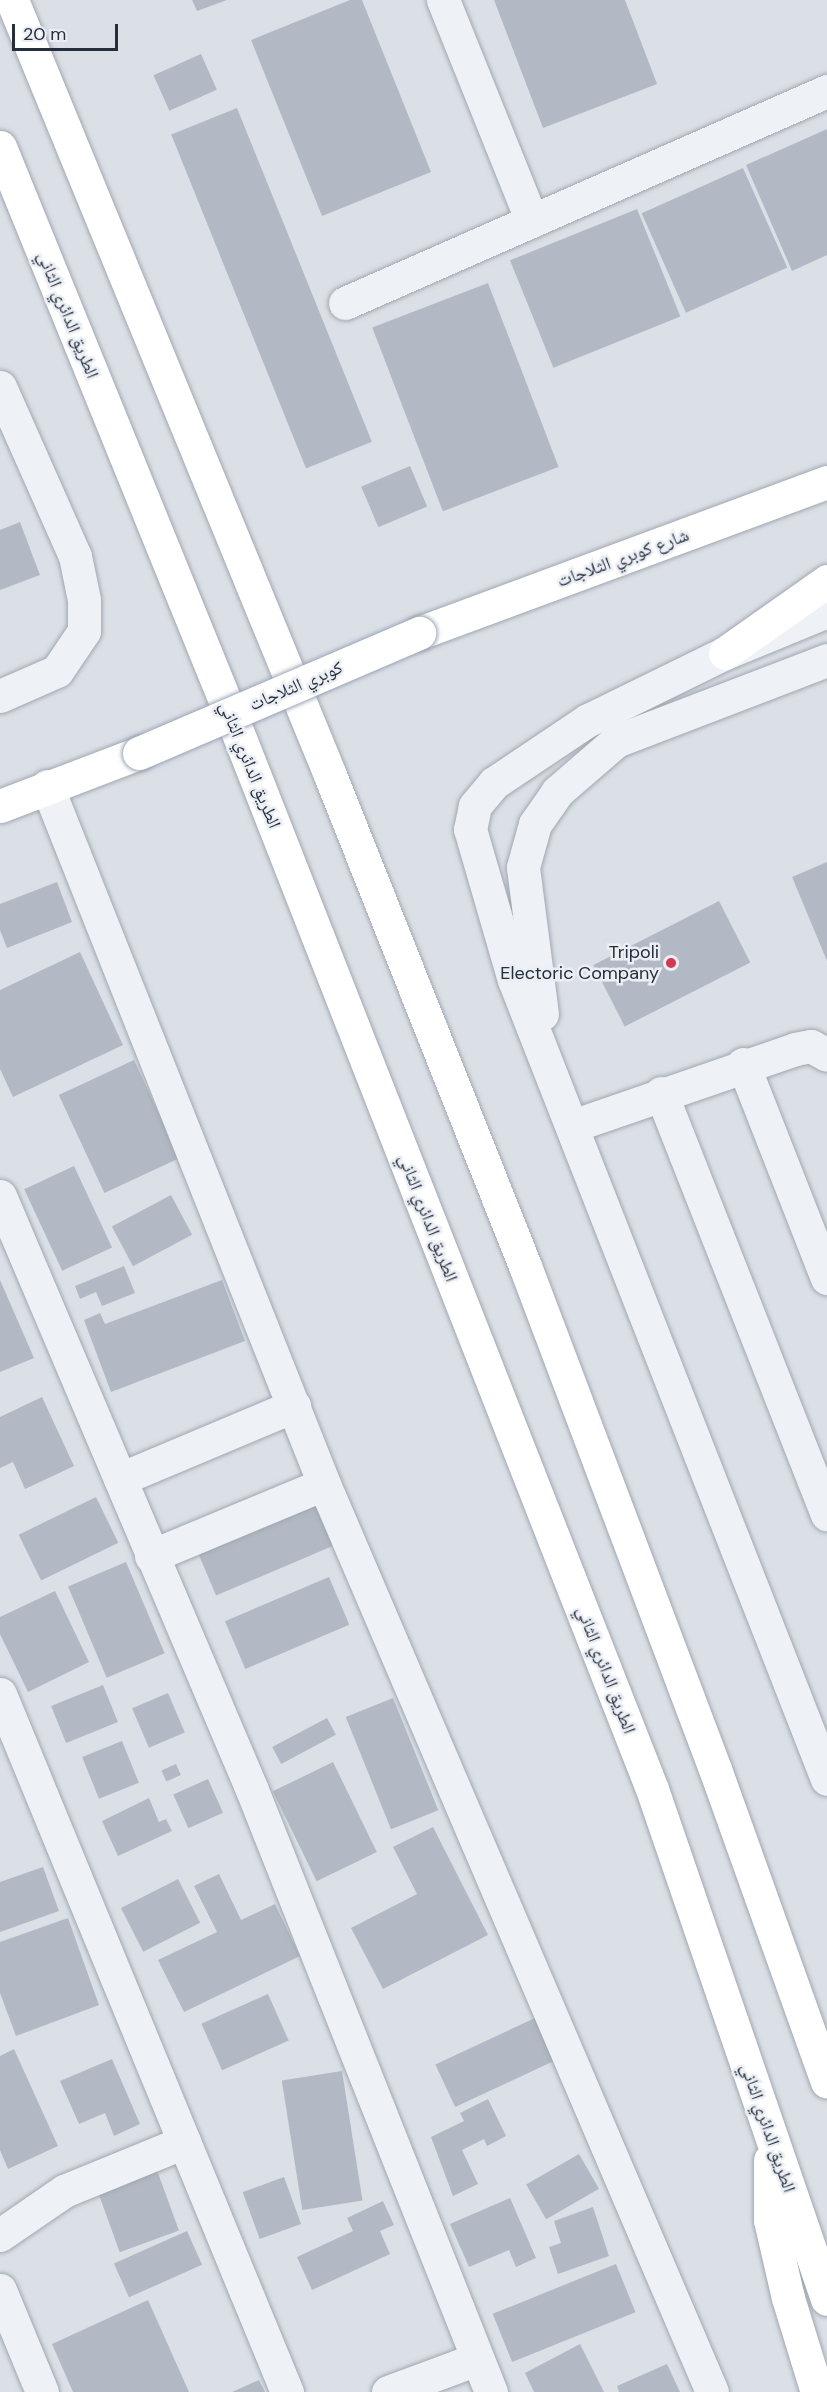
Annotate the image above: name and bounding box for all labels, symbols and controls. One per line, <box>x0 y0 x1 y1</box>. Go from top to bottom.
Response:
scale bar <box>15 12 122 50</box>
text: 20 m <box>23 22 66 46</box>
street label: الطريق الدائري الثاني <box>33 249 103 381</box>
street label: شارع كوبري الثلاجات <box>554 524 692 592</box>
street label: كوبري الثلاجات <box>246 657 346 715</box>
street label: الطريق الدائري الثاني <box>215 699 285 831</box>
place label: Tripoli Electoric Company <box>500 942 659 984</box>
marker: Tripoli Electoric Company <box>664 956 678 970</box>
street label: الطريق الدائري الثاني <box>394 1151 462 1285</box>
street label: الطريق الدائري الثاني <box>572 1603 640 1737</box>
street label: الطريق الدائري الثاني <box>736 2061 800 2195</box>

